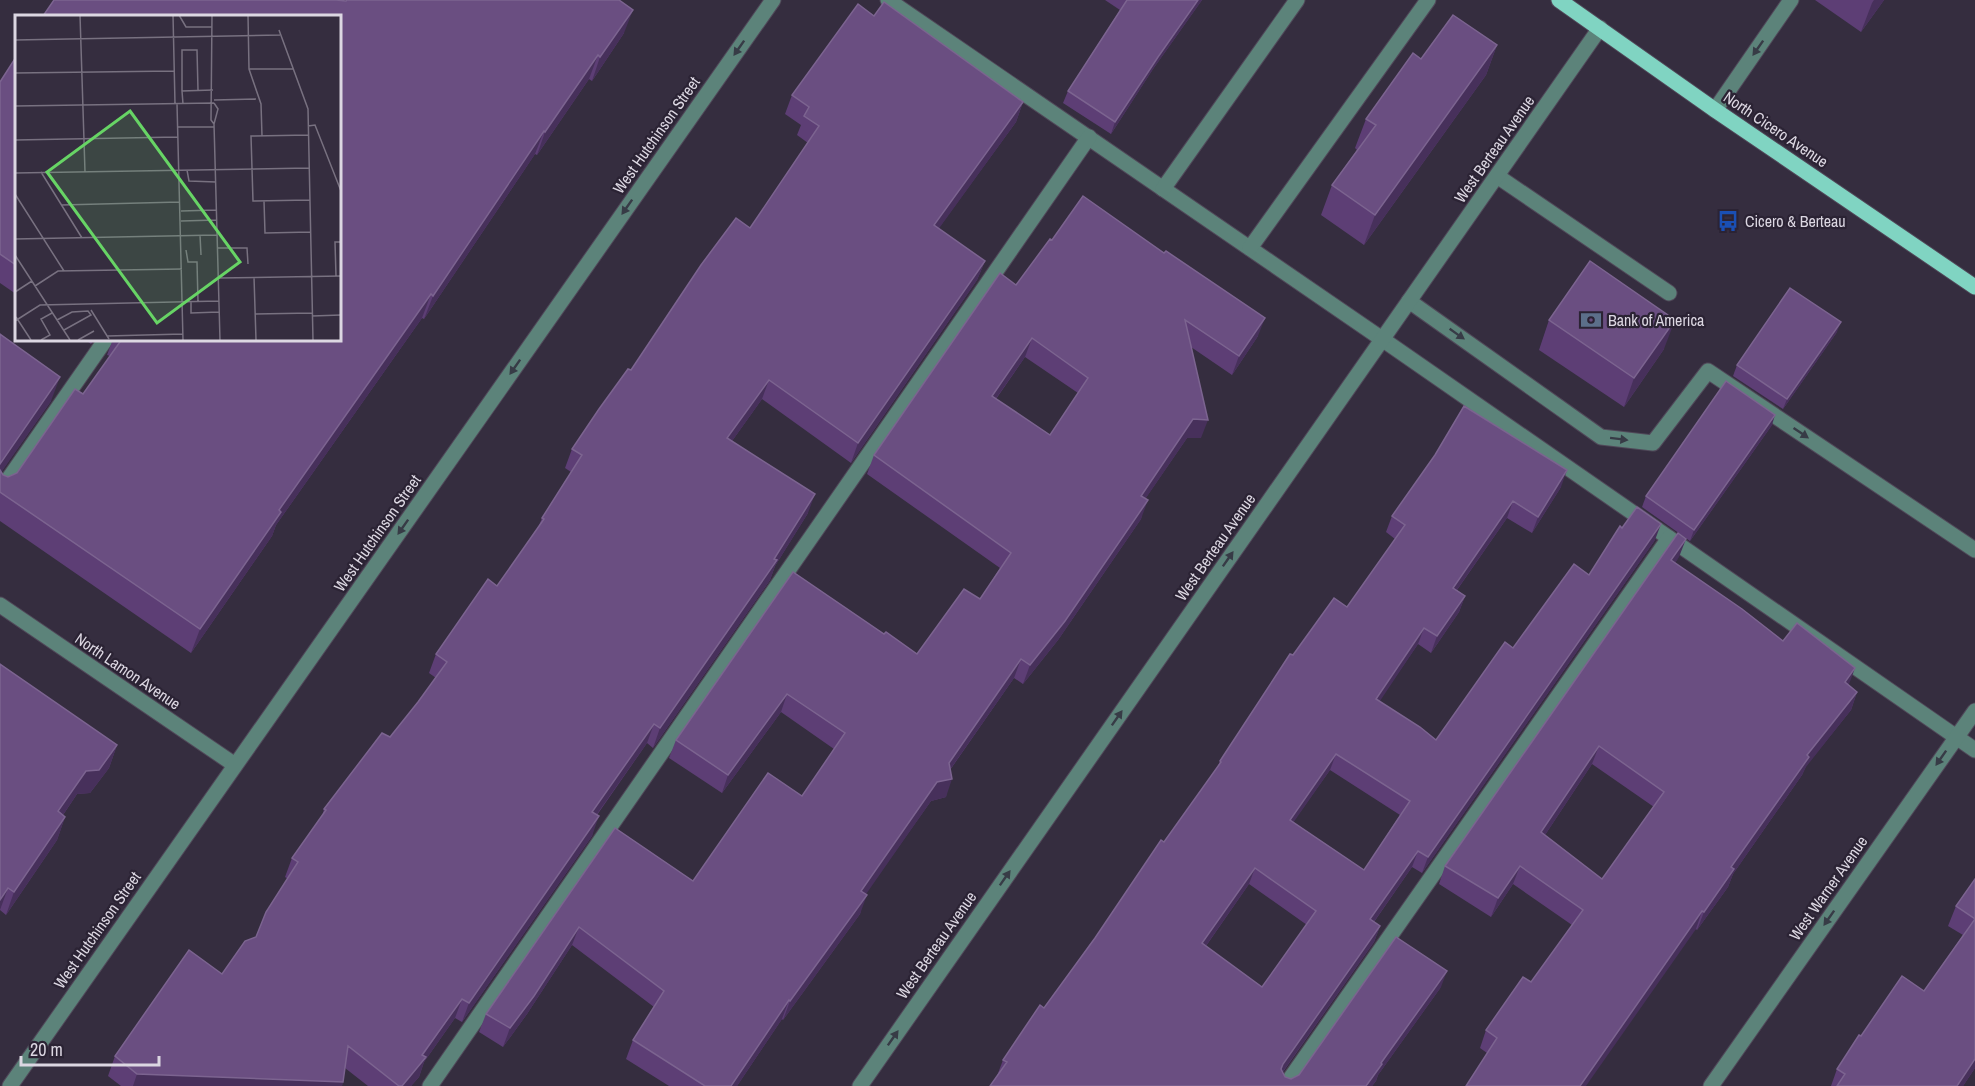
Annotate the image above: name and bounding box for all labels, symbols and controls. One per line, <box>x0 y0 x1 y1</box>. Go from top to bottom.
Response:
inset map <box>15 15 340 340</box>
one-way arrow <box>733 39 745 55</box>
one-way arrow <box>1753 40 1764 56</box>
street label: West Hutchinson Street <box>607 72 705 198</box>
street label: North Cicero Avenue <box>1719 86 1833 172</box>
street label: West Berteau Avenue <box>1449 91 1539 207</box>
one-way arrow <box>621 199 633 215</box>
bus stop icon: Cicero & Berteau <box>1716 209 1740 233</box>
place label: Cicero & Berteau <box>1745 210 1846 232</box>
bank icon: Bank of America <box>1579 308 1603 332</box>
place label: Bank of America <box>1608 309 1705 331</box>
one-way arrow <box>1448 328 1464 340</box>
one-way arrow <box>510 359 521 375</box>
one-way arrow <box>1792 427 1808 439</box>
one-way arrow <box>1610 434 1629 444</box>
street label: West Hutchinson Street <box>328 470 426 596</box>
street label: West Berteau Avenue <box>1170 489 1260 605</box>
one-way arrow <box>397 518 409 534</box>
one-way arrow <box>1222 551 1234 567</box>
street label: North Lamon Avenue <box>71 627 185 715</box>
one-way arrow <box>1111 711 1123 727</box>
one-way arrow <box>1935 750 1947 766</box>
street label: West Warner Avenue <box>1784 831 1872 945</box>
street label: West Hutchinson Street <box>48 867 146 993</box>
one-way arrow <box>999 871 1011 887</box>
street label: West Berteau Avenue <box>891 887 981 1003</box>
one-way arrow <box>1823 909 1835 925</box>
scale bar <box>21 1029 159 1067</box>
one-way arrow <box>887 1030 898 1046</box>
text: 20 m <box>30 1037 63 1062</box>

